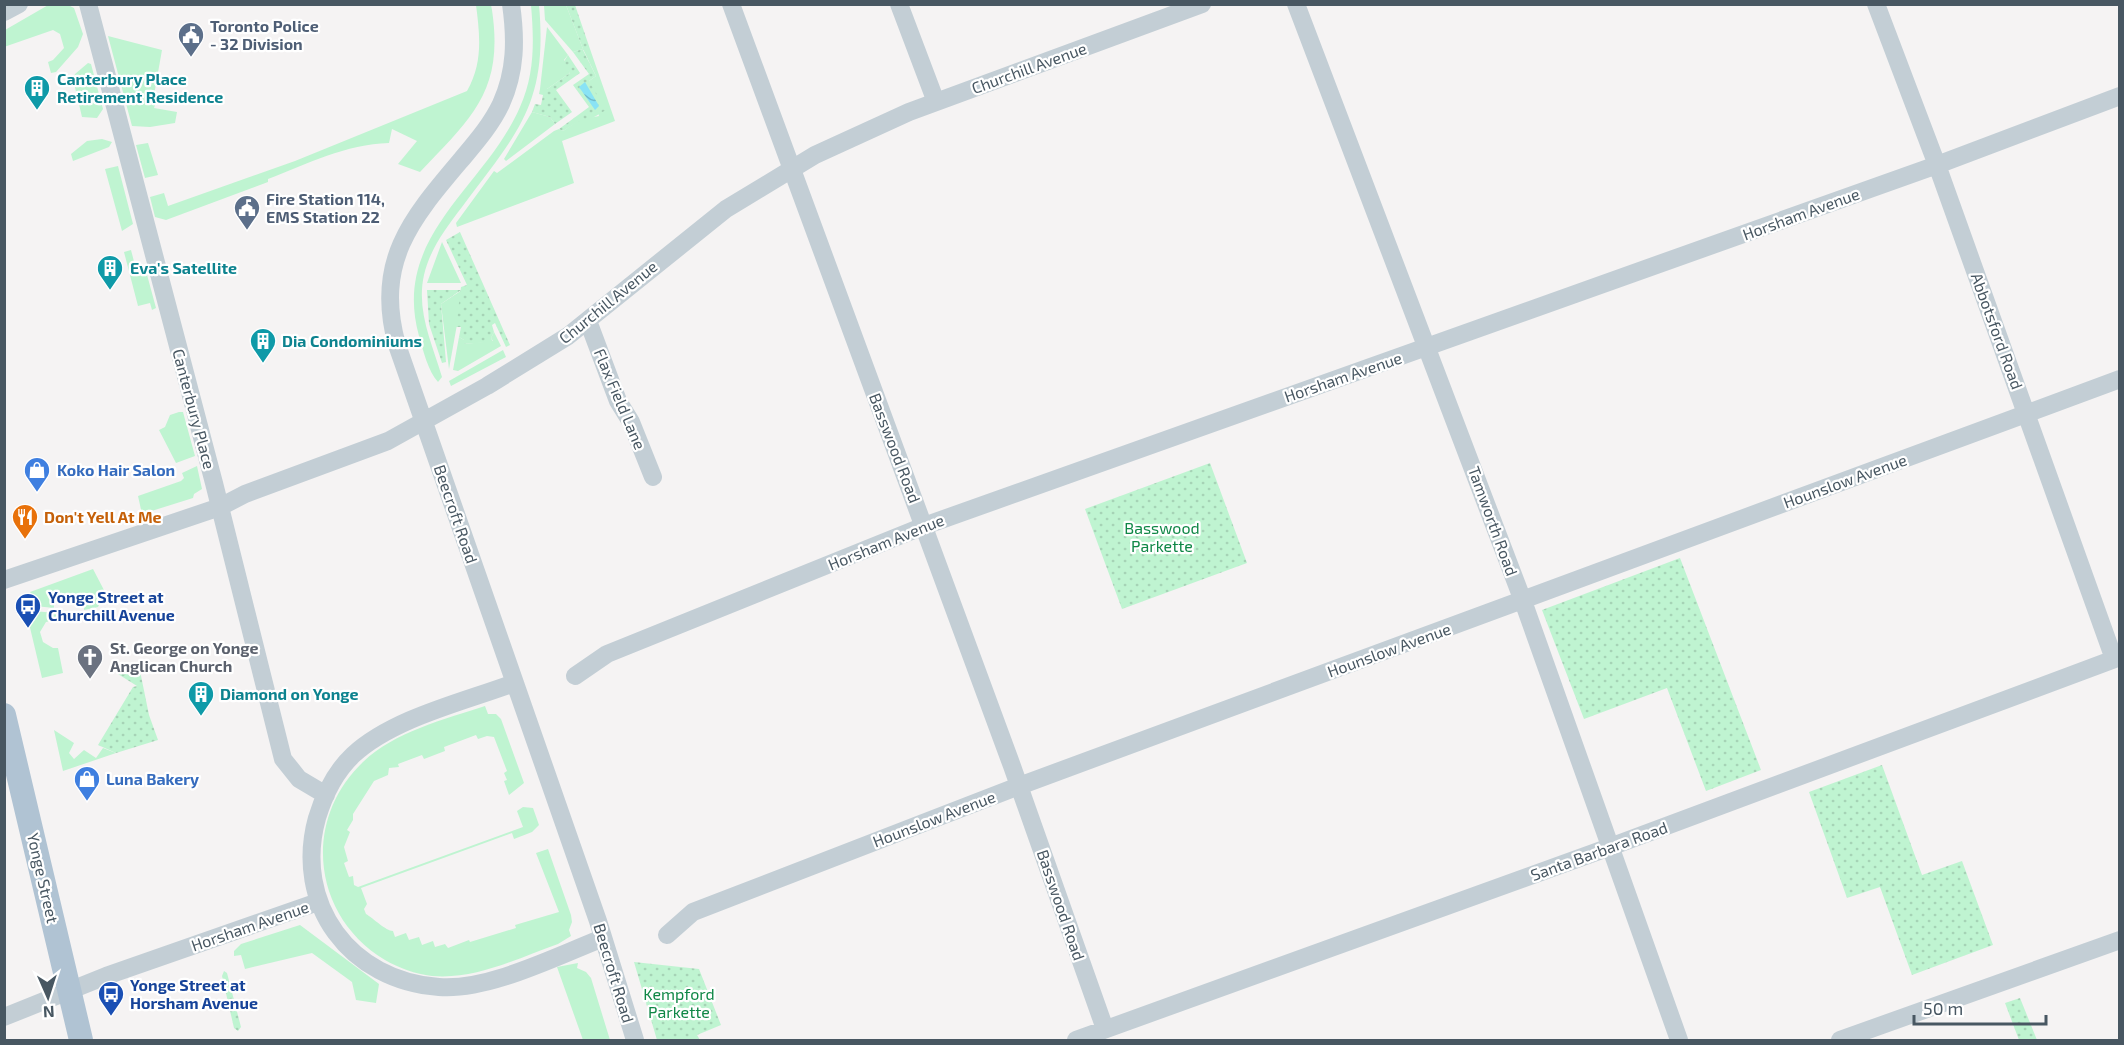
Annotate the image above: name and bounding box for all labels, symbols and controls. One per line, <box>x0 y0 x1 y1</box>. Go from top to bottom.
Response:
place label: Toronto Police - 32 Division <box>210 16 319 53</box>
public building icon: Toronto Police - 32 Division <box>176 20 206 58</box>
street label: Churchill Avenue <box>969 38 1089 97</box>
place label: Canterbury Place Retirement Residence <box>57 69 223 106</box>
building icon: Canterbury Place Retirement Residence <box>22 73 52 111</box>
street label: Horsham Avenue <box>1740 184 1862 244</box>
place label: Fire Station 114, EMS Station 22 <box>266 189 385 226</box>
public building icon: Fire Station 114, EMS Station 22 <box>232 193 262 231</box>
building icon: Eva's Satellite <box>95 253 125 291</box>
street label: Churchill Avenue <box>555 256 661 347</box>
place label: Eva's Satellite <box>130 258 237 277</box>
street label: Abbotsford Road <box>1968 270 2027 392</box>
building icon: Dia Condominiums <box>248 326 278 364</box>
place label: Dia Condominiums <box>282 331 422 350</box>
street label: Flax Field Lane <box>591 346 650 452</box>
street label: Canterbury Place <box>169 347 220 471</box>
street label: Horsham Avenue <box>1281 347 1404 406</box>
street label: Basswood Road <box>866 390 925 505</box>
street label: Hounslow Avenue <box>1781 449 1909 512</box>
shop icon: Koko Hair Salon <box>22 455 52 493</box>
place label: Koko Hair Salon <box>57 460 175 479</box>
street label: Beecroft Road <box>431 462 482 566</box>
street label: Tamworth Road <box>1465 464 1522 578</box>
restaurant icon: Don't Yell At Me <box>10 502 40 540</box>
place label: Don't Yell At Me <box>44 507 162 526</box>
street label: Horsham Avenue <box>825 510 946 573</box>
park label: Basswood Parkette <box>1124 518 1200 555</box>
place label: Yonge Street at Churchill Avenue <box>48 587 175 624</box>
bus stop icon: Yonge Street at Churchill Avenue <box>13 591 43 629</box>
street label: Hounslow Avenue <box>1325 618 1453 681</box>
place label: St. George on Yonge Anglican Church <box>110 638 259 675</box>
church icon: St. George on Yonge Anglican Church <box>75 642 105 680</box>
building icon: Diamond on Yonge <box>186 679 216 717</box>
place label: Diamond on Yonge <box>220 684 359 703</box>
shop icon: Luna Bakery <box>72 764 102 802</box>
place label: Luna Bakery <box>106 769 199 789</box>
street label: Hounslow Avenue <box>870 786 998 851</box>
street label: Santa Barbara Road <box>1528 817 1670 884</box>
street label: Yonge Street <box>24 831 63 925</box>
street label: Basswood Road <box>1034 847 1089 963</box>
street label: Horsham Avenue <box>188 896 311 955</box>
street label: Beecroft Road <box>590 921 639 1025</box>
north arrow <box>18 967 78 1027</box>
place label: Yonge Street at Horsham Avenue <box>130 975 258 1012</box>
bus stop icon: Yonge Street at Horsham Avenue <box>96 979 126 1017</box>
park label: Kempford Parkette <box>643 984 715 1021</box>
scale bar <box>1914 988 2046 1026</box>
text: 50 m <box>1923 997 1963 1019</box>
text: N <box>43 1003 55 1022</box>

